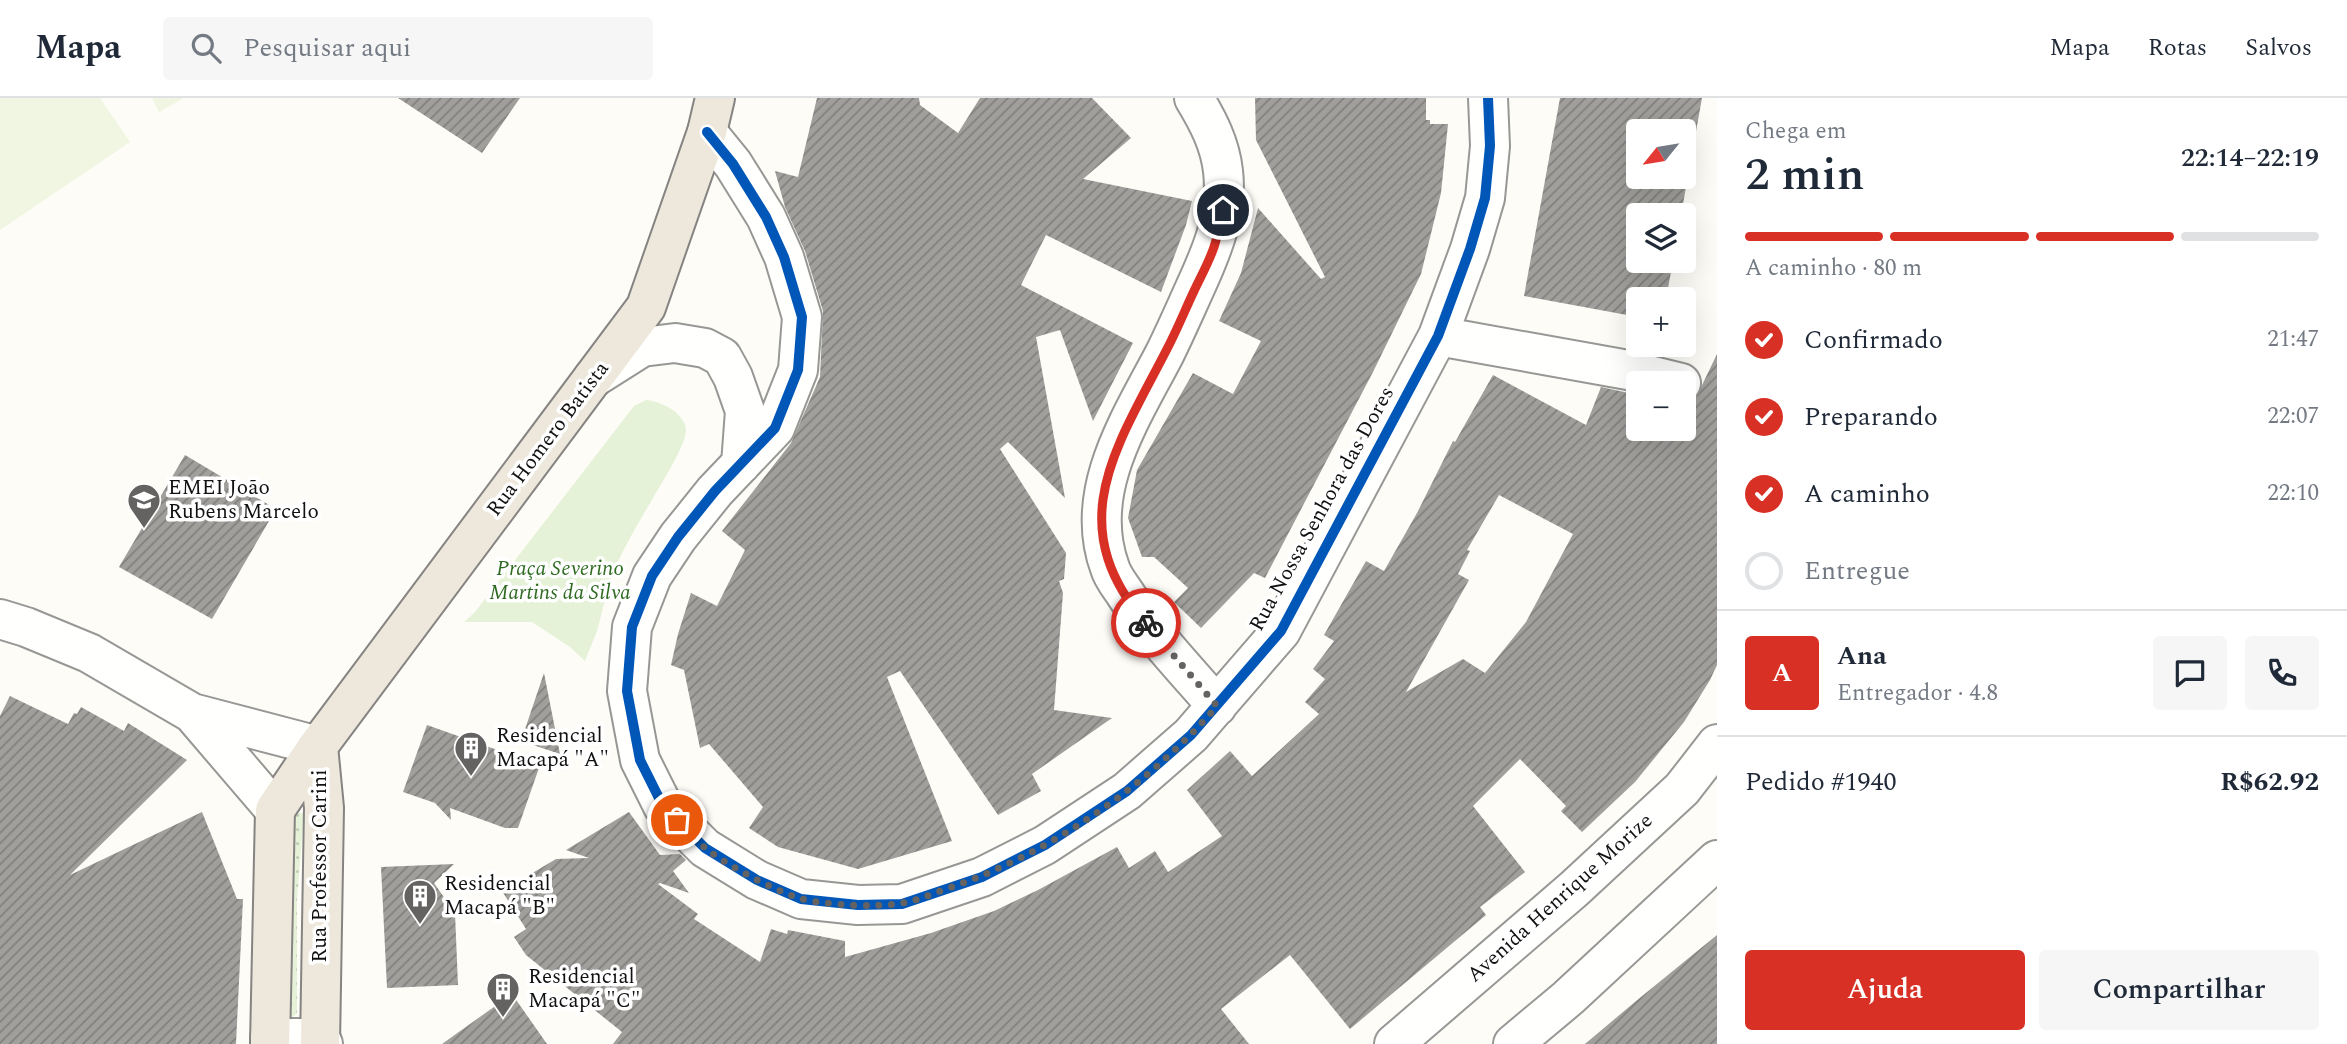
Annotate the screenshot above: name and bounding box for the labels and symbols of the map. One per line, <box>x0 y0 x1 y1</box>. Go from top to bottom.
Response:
north arrow <box>1626 119 1696 189</box>
pin <box>1193 180 1253 240</box>
street label: Rua Homero Batista <box>479 354 618 523</box>
street label: Rua Nossa Senhora das Dores <box>1241 381 1403 637</box>
place label: EMEI João Rubens Marcelo <box>168 472 319 528</box>
school or university icon: EMEI João Rubens Marcelo <box>125 481 163 530</box>
park label: Praça Severino Martins da Silva <box>489 553 631 609</box>
courier <box>1111 588 1181 658</box>
place label: Residencial Macapá "A" <box>496 720 609 776</box>
building icon: Residencial Macapá "A" <box>452 729 490 778</box>
street label: Rua Professor Carini <box>304 769 336 963</box>
pin <box>647 790 707 850</box>
street label: Avenida Henrique Morize <box>1460 806 1660 990</box>
place label: Residencial Macapá "B" <box>444 868 555 924</box>
building icon: Residencial Macapá "B" <box>401 877 439 926</box>
place label: Residencial Macapá "C" <box>528 961 640 1017</box>
building icon: Residencial Macapá "C" <box>484 970 522 1019</box>

